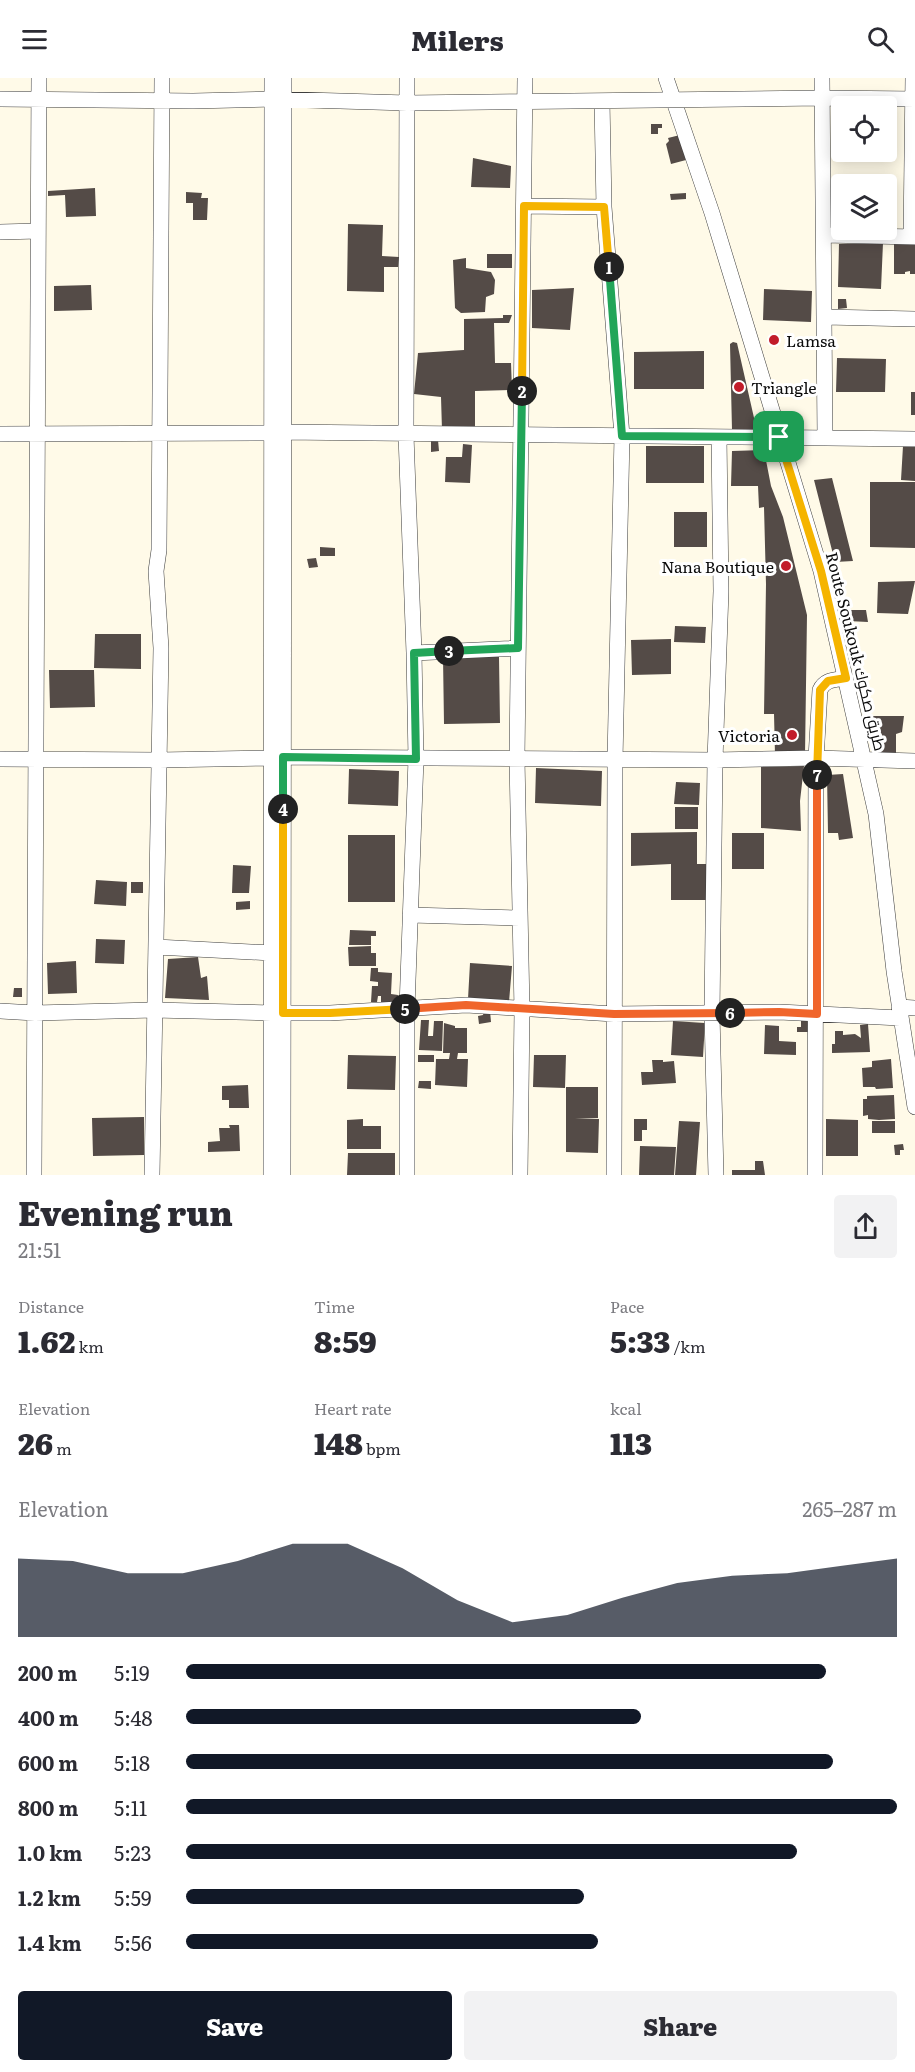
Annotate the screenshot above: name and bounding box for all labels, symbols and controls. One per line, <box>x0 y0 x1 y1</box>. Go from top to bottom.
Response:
text: Milers <box>411 19 504 59</box>
icon: menu <box>18 23 51 56</box>
icon: search <box>864 23 897 56</box>
map controls <box>831 96 897 240</box>
button: locate <box>831 96 897 162</box>
button: layers <box>831 174 897 240</box>
pin: 1 <box>594 252 624 282</box>
text: 1 <box>606 255 612 279</box>
place label: Lamsa <box>786 328 836 352</box>
marker: Lamsa <box>767 333 781 347</box>
place label: Triangle <box>751 375 817 399</box>
pin: 2 <box>507 376 537 406</box>
text: 2 <box>518 379 526 403</box>
marker: Triangle <box>732 380 746 394</box>
pin <box>753 411 804 462</box>
icon: arrive <box>762 420 795 453</box>
street label: Route Soukouk طريق صكوك <box>821 549 893 753</box>
place label: Nana Boutique <box>661 554 774 578</box>
marker: Nana Boutique <box>779 559 793 573</box>
pin: 3 <box>434 636 464 666</box>
text: 3 <box>445 639 453 663</box>
place label: Victoria <box>718 723 780 747</box>
marker: Victoria <box>785 728 799 742</box>
pin: 7 <box>802 760 832 790</box>
text: 7 <box>813 763 821 787</box>
pin: 4 <box>268 794 298 824</box>
text: 4 <box>278 797 288 821</box>
pin: 5 <box>390 994 420 1024</box>
text: 5 <box>401 997 409 1021</box>
pin: 6 <box>715 998 745 1028</box>
text: 6 <box>725 1001 735 1025</box>
text: Evening run <box>18 1187 233 1236</box>
button: share <box>834 1195 897 1258</box>
text: 21:51 <box>18 1234 61 1264</box>
text: Distance <box>18 1294 84 1318</box>
text: Time <box>314 1294 355 1318</box>
text: Pace <box>610 1294 644 1318</box>
text: 1.62 <box>18 1318 75 1362</box>
text: 8:59 <box>314 1318 377 1362</box>
text: 5:33 <box>610 1318 670 1362</box>
text: km <box>75 1334 104 1358</box>
text: /km <box>670 1334 705 1358</box>
text: Elevation <box>18 1396 90 1420</box>
text: Heart rate <box>314 1396 392 1420</box>
text: kcal <box>610 1396 642 1420</box>
text: 26 <box>18 1420 53 1464</box>
text: 148 <box>314 1420 363 1464</box>
text: 113 <box>610 1420 652 1464</box>
text: m <box>53 1436 72 1460</box>
text: bpm <box>363 1436 401 1460</box>
text: Elevation <box>18 1493 108 1523</box>
text: 265–287 m <box>802 1493 897 1523</box>
text: 200 m <box>18 1657 77 1687</box>
text: 5:19 <box>114 1657 149 1687</box>
text: 400 m <box>18 1702 79 1732</box>
text: 5:48 <box>114 1702 152 1732</box>
text: 600 m <box>18 1747 78 1777</box>
text: 5:18 <box>114 1747 150 1777</box>
text: 800 m <box>18 1792 78 1822</box>
text: 5:11 <box>114 1792 147 1822</box>
text: 1.0 km <box>18 1837 83 1867</box>
text: 5:23 <box>114 1837 152 1867</box>
text: 1.2 km <box>18 1882 81 1912</box>
text: 5:59 <box>114 1882 151 1912</box>
text: 1.4 km <box>18 1927 82 1957</box>
text: 5:56 <box>114 1927 152 1957</box>
button: Save <box>18 1991 452 2060</box>
button: Share <box>464 1991 897 2060</box>

